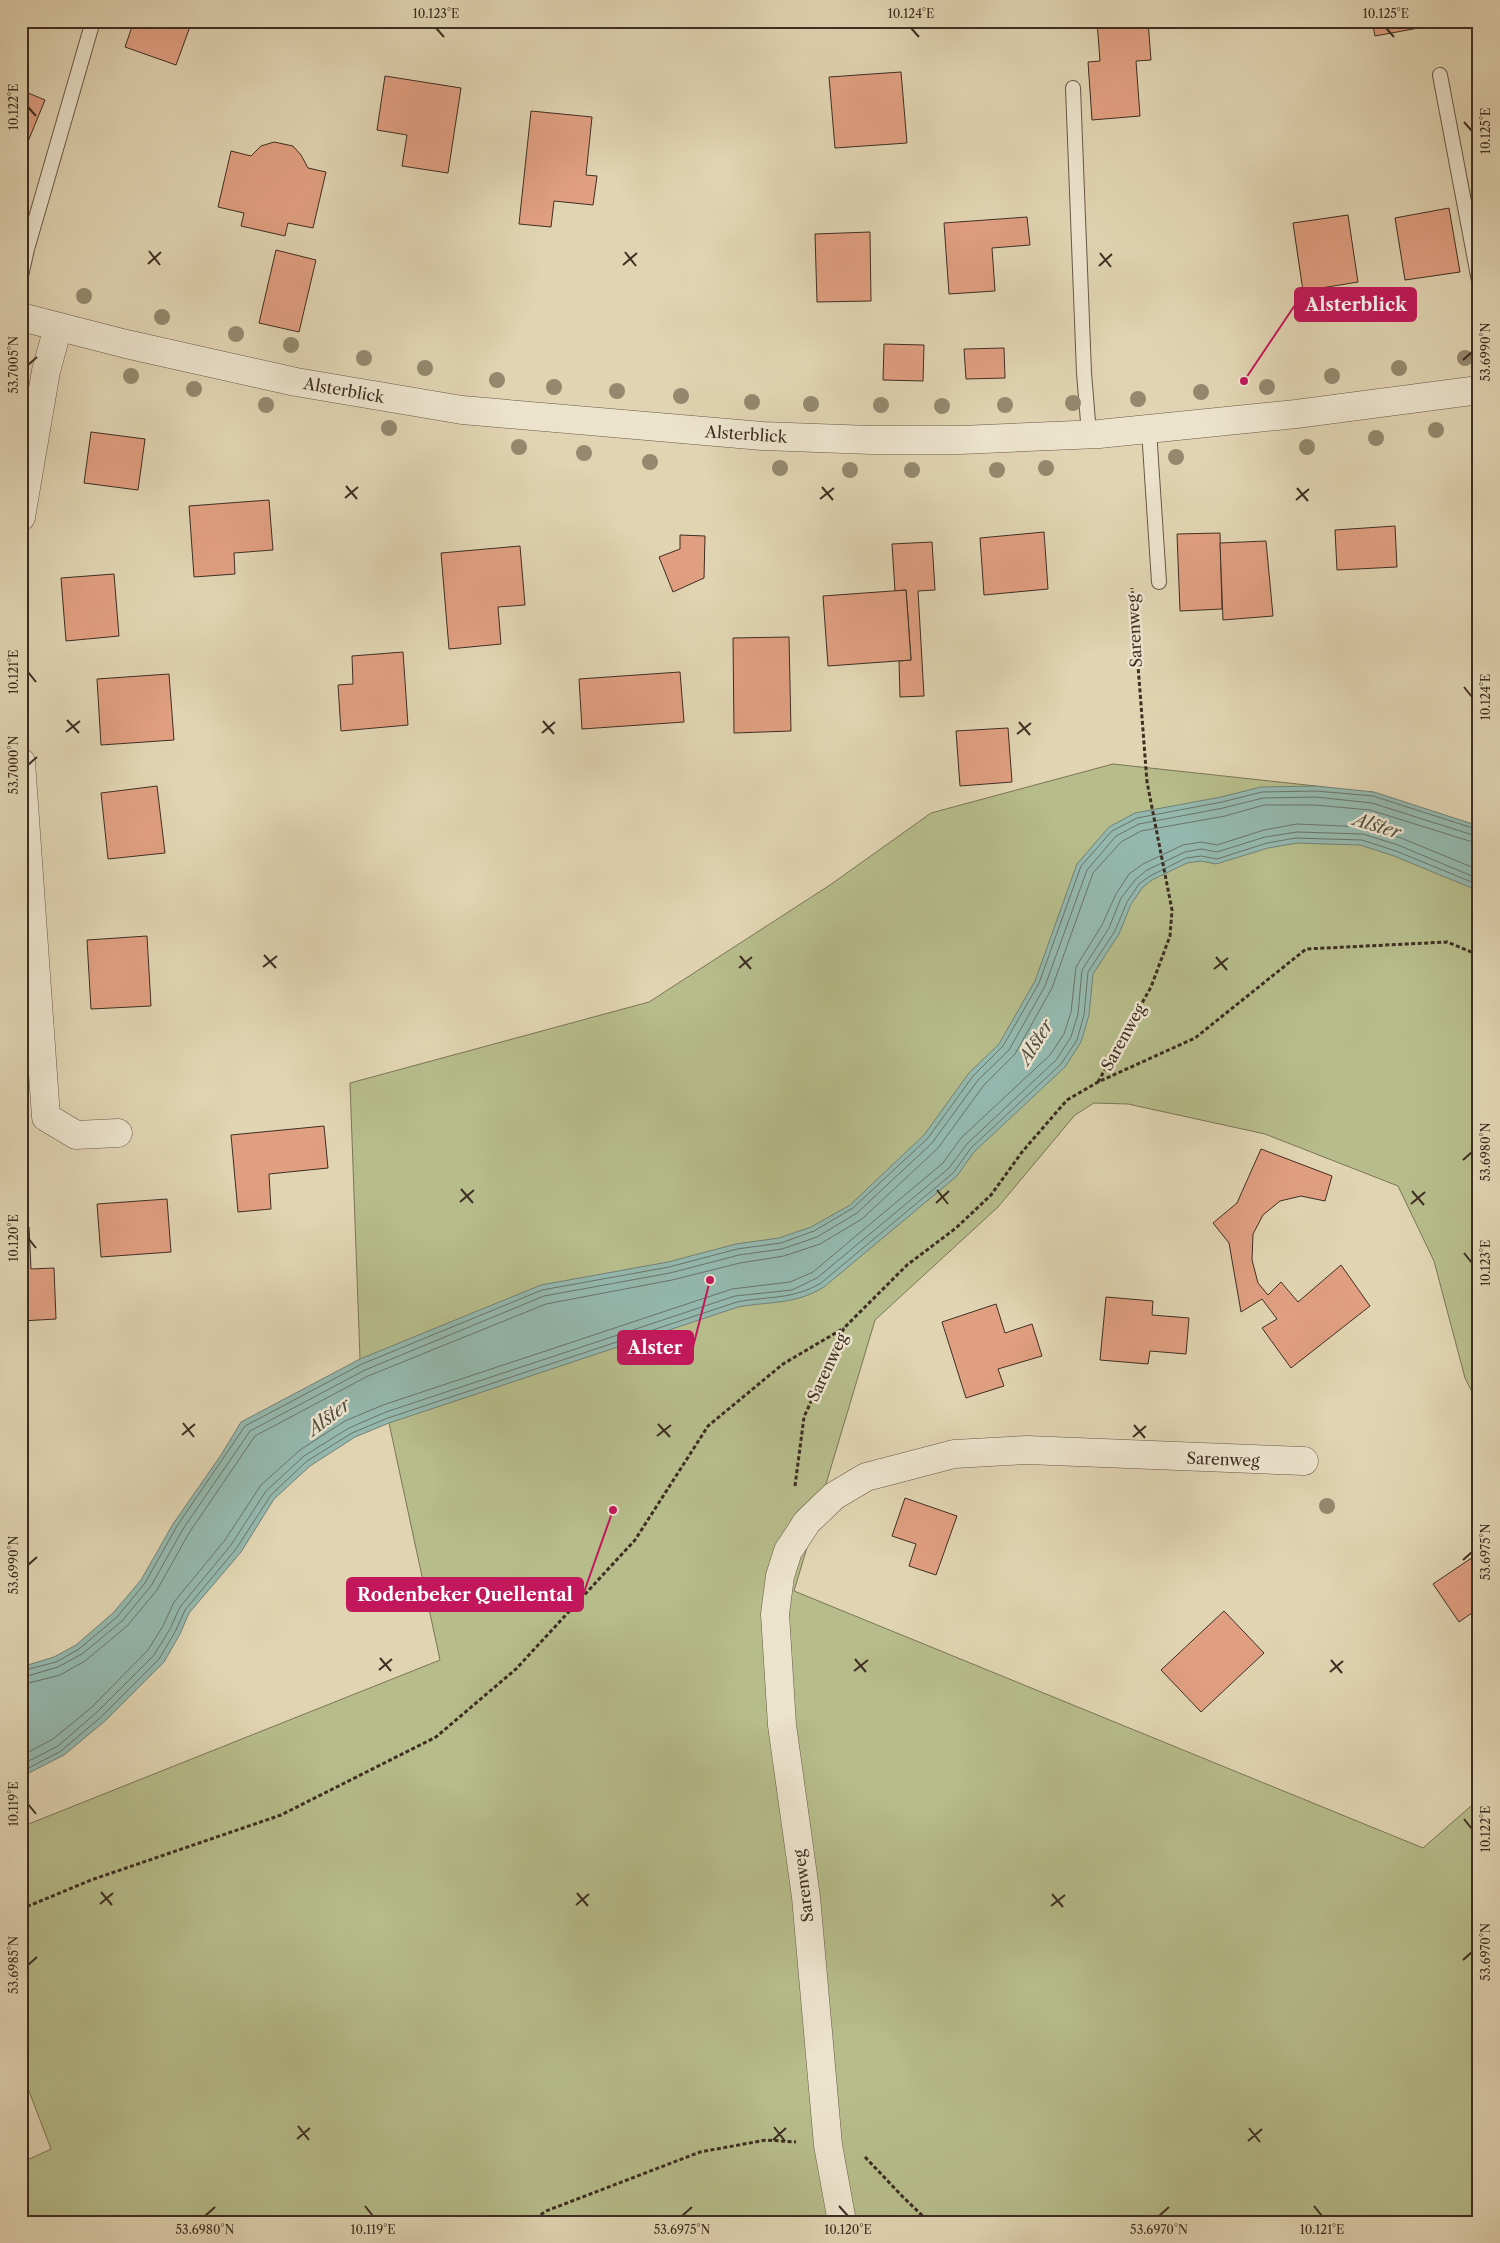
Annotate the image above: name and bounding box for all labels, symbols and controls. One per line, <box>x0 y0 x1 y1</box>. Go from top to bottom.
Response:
text: 10.123°E <box>413 6 459 21</box>
text: 10.124°E <box>888 6 934 21</box>
text: 10.125°E <box>1363 6 1409 21</box>
text: 10.122°E <box>6 84 21 130</box>
text: 10.125°E <box>1478 108 1493 154</box>
callout: Alsterblick <box>1295 288 1416 321</box>
text: Alsterblick <box>1304 294 1408 316</box>
text: 53.6990°N <box>1478 322 1493 381</box>
text: 53.7005°N <box>6 336 21 394</box>
street label: Alsterblick <box>301 373 387 407</box>
street label: Alsterblick <box>704 421 788 447</box>
street label: Sarenweg <box>1122 593 1146 668</box>
text: 10.121°E <box>6 650 21 694</box>
text: 10.124°E <box>1478 674 1493 720</box>
text: 53.7000°N <box>6 736 21 794</box>
water label: Alster <box>1348 807 1405 844</box>
street label: Sarenweg <box>1096 1000 1150 1074</box>
water label: Alster <box>1012 1014 1059 1071</box>
text: 53.6980°N <box>1478 1122 1493 1181</box>
text: 10.120°E <box>6 1214 21 1262</box>
text: 10.123°E <box>1478 1240 1493 1286</box>
street label: Sarenweg <box>802 1329 852 1404</box>
callout: Alster <box>618 1331 693 1364</box>
text: Alster <box>626 1337 683 1359</box>
water label: Alster <box>301 1393 356 1442</box>
street label: Sarenweg <box>1186 1448 1261 1470</box>
text: 53.6975°N <box>1478 1524 1493 1580</box>
text: 53.6990°N <box>6 1535 21 1594</box>
callout: Rodenbeker Quellental <box>347 1578 583 1611</box>
text: Rodenbeker Quellental <box>357 1584 573 1606</box>
text: 10.119°E <box>6 1782 21 1826</box>
text: 10.122°E <box>1478 1806 1493 1852</box>
street label: Sarenweg <box>789 1848 817 1924</box>
text: 53.6970°N <box>1478 1923 1493 1981</box>
text: 53.6985°N <box>6 1936 21 1994</box>
text: 53.6980°N <box>176 2222 235 2237</box>
text: 10.119°E <box>351 2222 395 2237</box>
text: 53.6975°N <box>654 2222 710 2237</box>
text: 10.120°E <box>824 2222 872 2237</box>
text: 53.6970°N <box>1130 2222 1188 2237</box>
text: 10.121°E <box>1300 2222 1344 2237</box>

